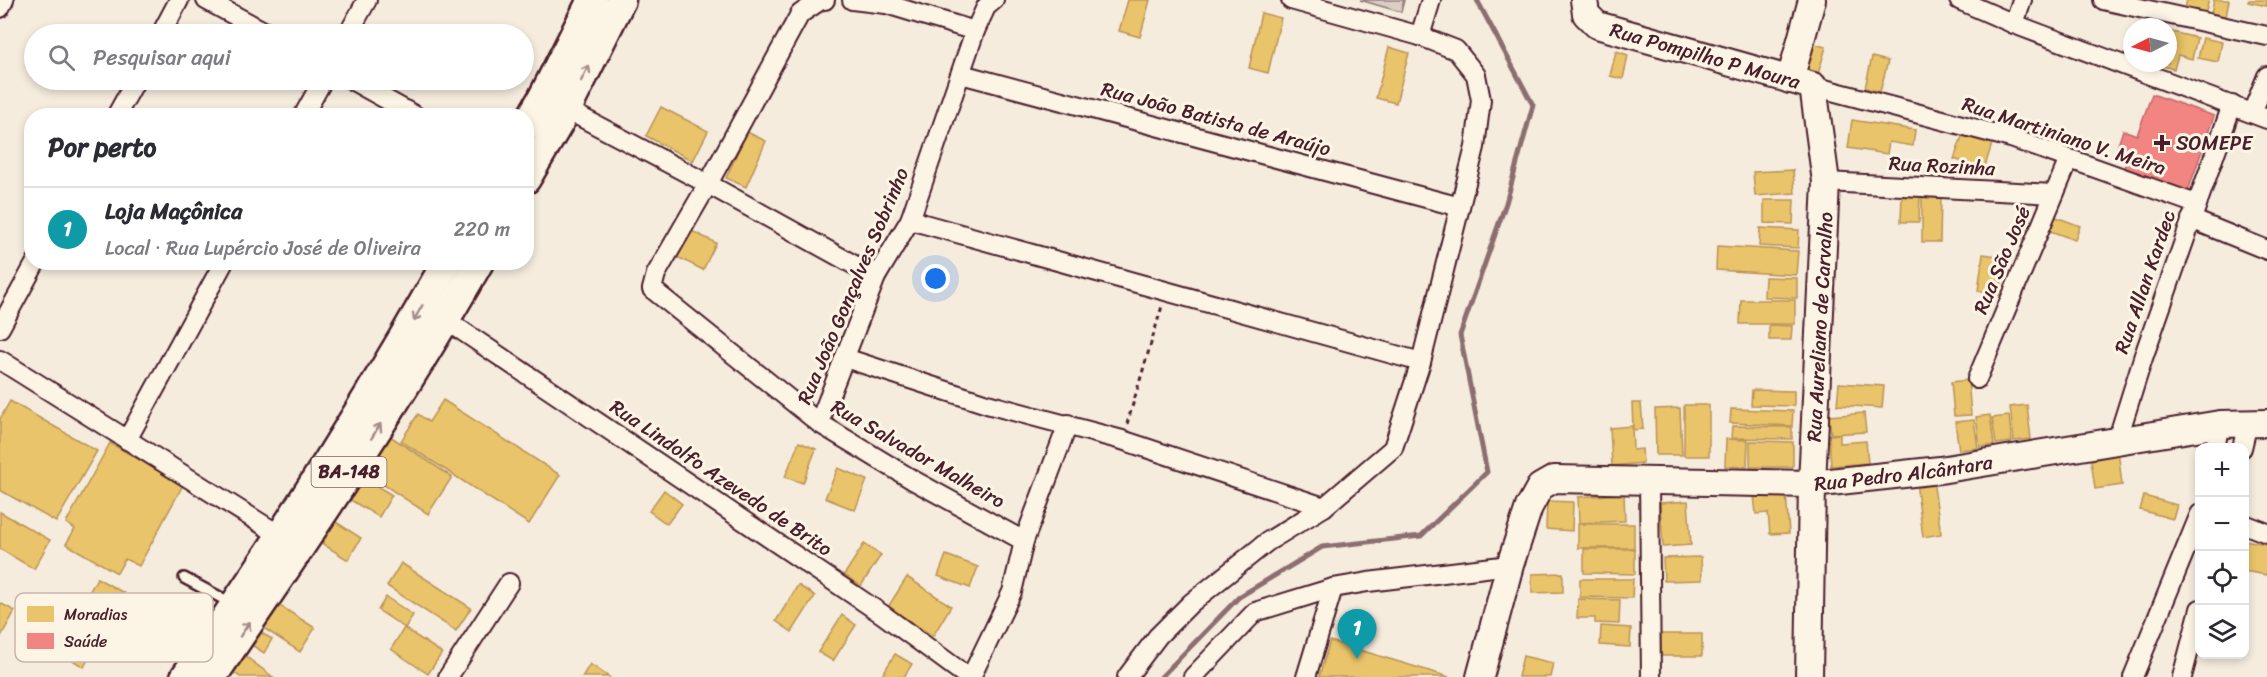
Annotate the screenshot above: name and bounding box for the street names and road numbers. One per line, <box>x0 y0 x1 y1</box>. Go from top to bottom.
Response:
street label: Rua Pompilho P Moura <box>1606 12 1805 99</box>
street label: Rua João Batista de Araújo <box>1097 71 1335 167</box>
street label: Rua Martiniano V. Meira <box>1958 87 2170 185</box>
street label: Rua Rozinha <box>1888 146 1997 186</box>
street label: Rua João Gonçalves Sobrinho <box>787 162 919 410</box>
street label: Rua São José <box>1963 200 2041 320</box>
street label: Rua Allan Kardec <box>2104 205 2186 359</box>
street label: Rua Aureliano de Carvalho <box>1796 211 1844 443</box>
street label: Rua Lindolfo Azevedo de Brito <box>602 390 840 566</box>
street label: Rua Salvador Malheiro <box>824 390 1012 518</box>
street label: Rua Pedro Alcântara <box>1812 444 1996 501</box>
road number: BA-148 <box>312 457 386 487</box>

